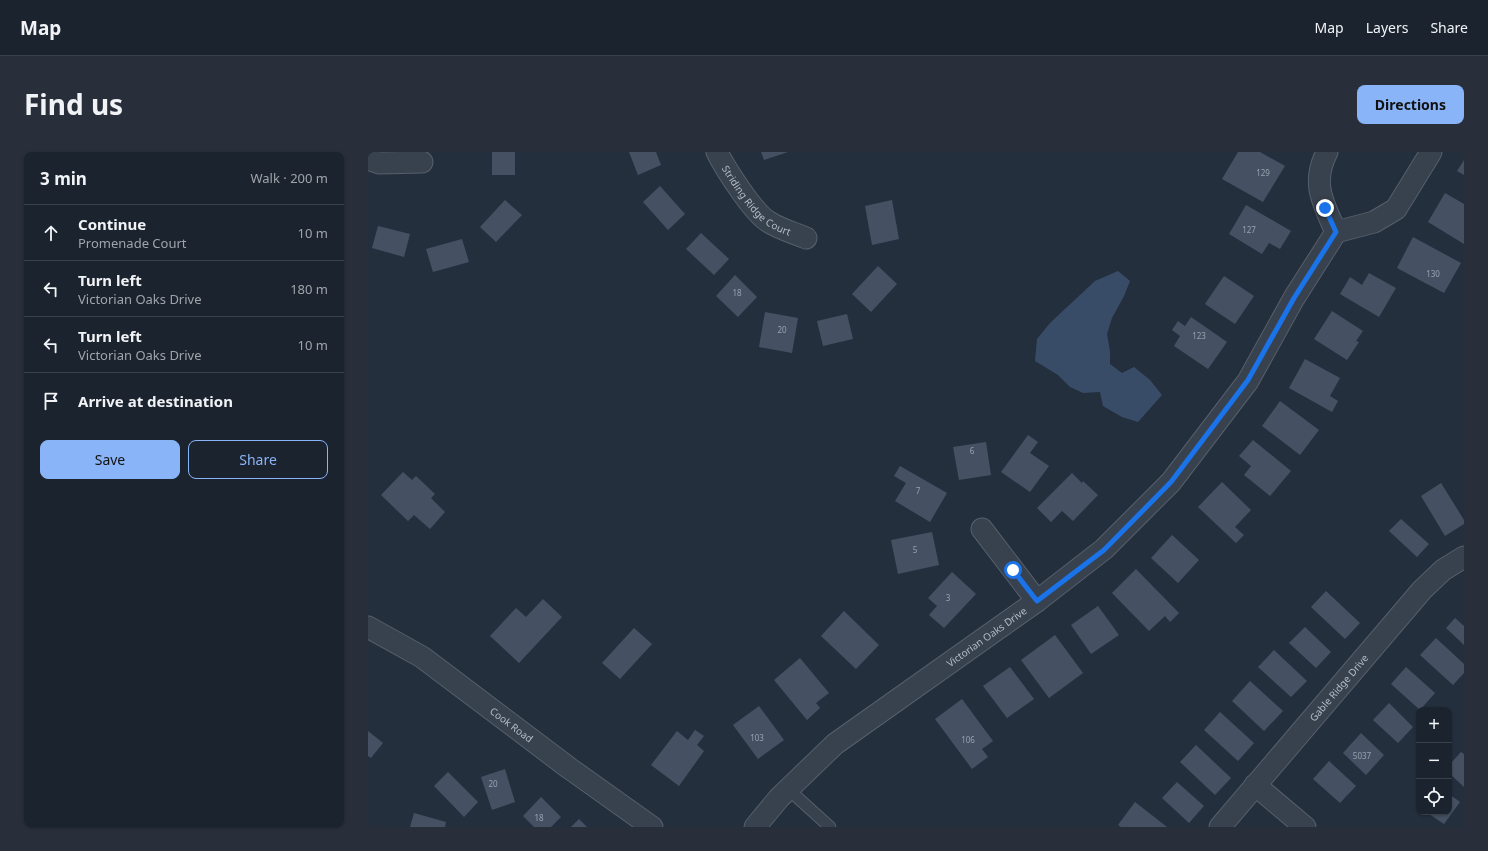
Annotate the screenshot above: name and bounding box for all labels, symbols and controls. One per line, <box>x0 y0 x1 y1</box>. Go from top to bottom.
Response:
text: Map <box>20 15 61 41</box>
text: Map <box>1315 18 1344 37</box>
text: Layers <box>1366 18 1408 37</box>
text: Share <box>1430 18 1468 37</box>
text: Find us <box>24 85 123 123</box>
button: Directions <box>1357 85 1464 124</box>
street label: Striding Ridge Court <box>719 163 793 239</box>
text: 3 min <box>40 167 87 190</box>
house number: 129 <box>1256 167 1270 178</box>
text: Walk · 200 m <box>250 169 328 187</box>
route end <box>1316 199 1334 217</box>
text: Continue <box>78 214 146 234</box>
icon: ahead <box>40 222 62 244</box>
text: 10 m <box>298 224 328 242</box>
house number: 127 <box>1242 224 1256 235</box>
text: Promenade Court <box>78 234 187 252</box>
house number: 130 <box>1426 268 1440 279</box>
text: Turn left <box>78 270 142 290</box>
icon: left <box>40 278 62 300</box>
text: 180 m <box>290 280 328 298</box>
house number: 18 <box>732 287 742 298</box>
text: Victorian Oaks Drive <box>78 290 202 308</box>
house number: 20 <box>777 324 787 335</box>
text: Turn left <box>78 326 142 346</box>
house number: 123 <box>1192 330 1206 341</box>
icon: left <box>40 334 62 356</box>
text: 10 m <box>298 336 328 354</box>
text: Victorian Oaks Drive <box>78 346 202 364</box>
icon: arrive <box>40 390 62 412</box>
text: Arrive at destination <box>78 391 233 411</box>
button: Save <box>40 440 180 479</box>
button: Share <box>188 440 328 479</box>
house number: 6 <box>970 445 975 456</box>
house number: 7 <box>916 485 921 496</box>
house number: 5 <box>913 544 918 555</box>
route start <box>1004 561 1022 579</box>
house number: 3 <box>946 592 951 603</box>
street label: Victorian Oaks Drive <box>944 603 1030 670</box>
street label: Gable Ridge Drive <box>1306 651 1372 724</box>
street label: Cook Road <box>487 704 536 745</box>
map controls <box>1416 707 1452 815</box>
button: + <box>1416 707 1452 743</box>
house number: 103 <box>750 732 764 743</box>
house number: 106 <box>961 734 975 745</box>
button: − <box>1416 743 1452 779</box>
house number: 5037 <box>1353 750 1372 761</box>
house number: 20 <box>488 778 498 789</box>
button: locate <box>1416 779 1452 815</box>
house number: 18 <box>534 812 544 823</box>

